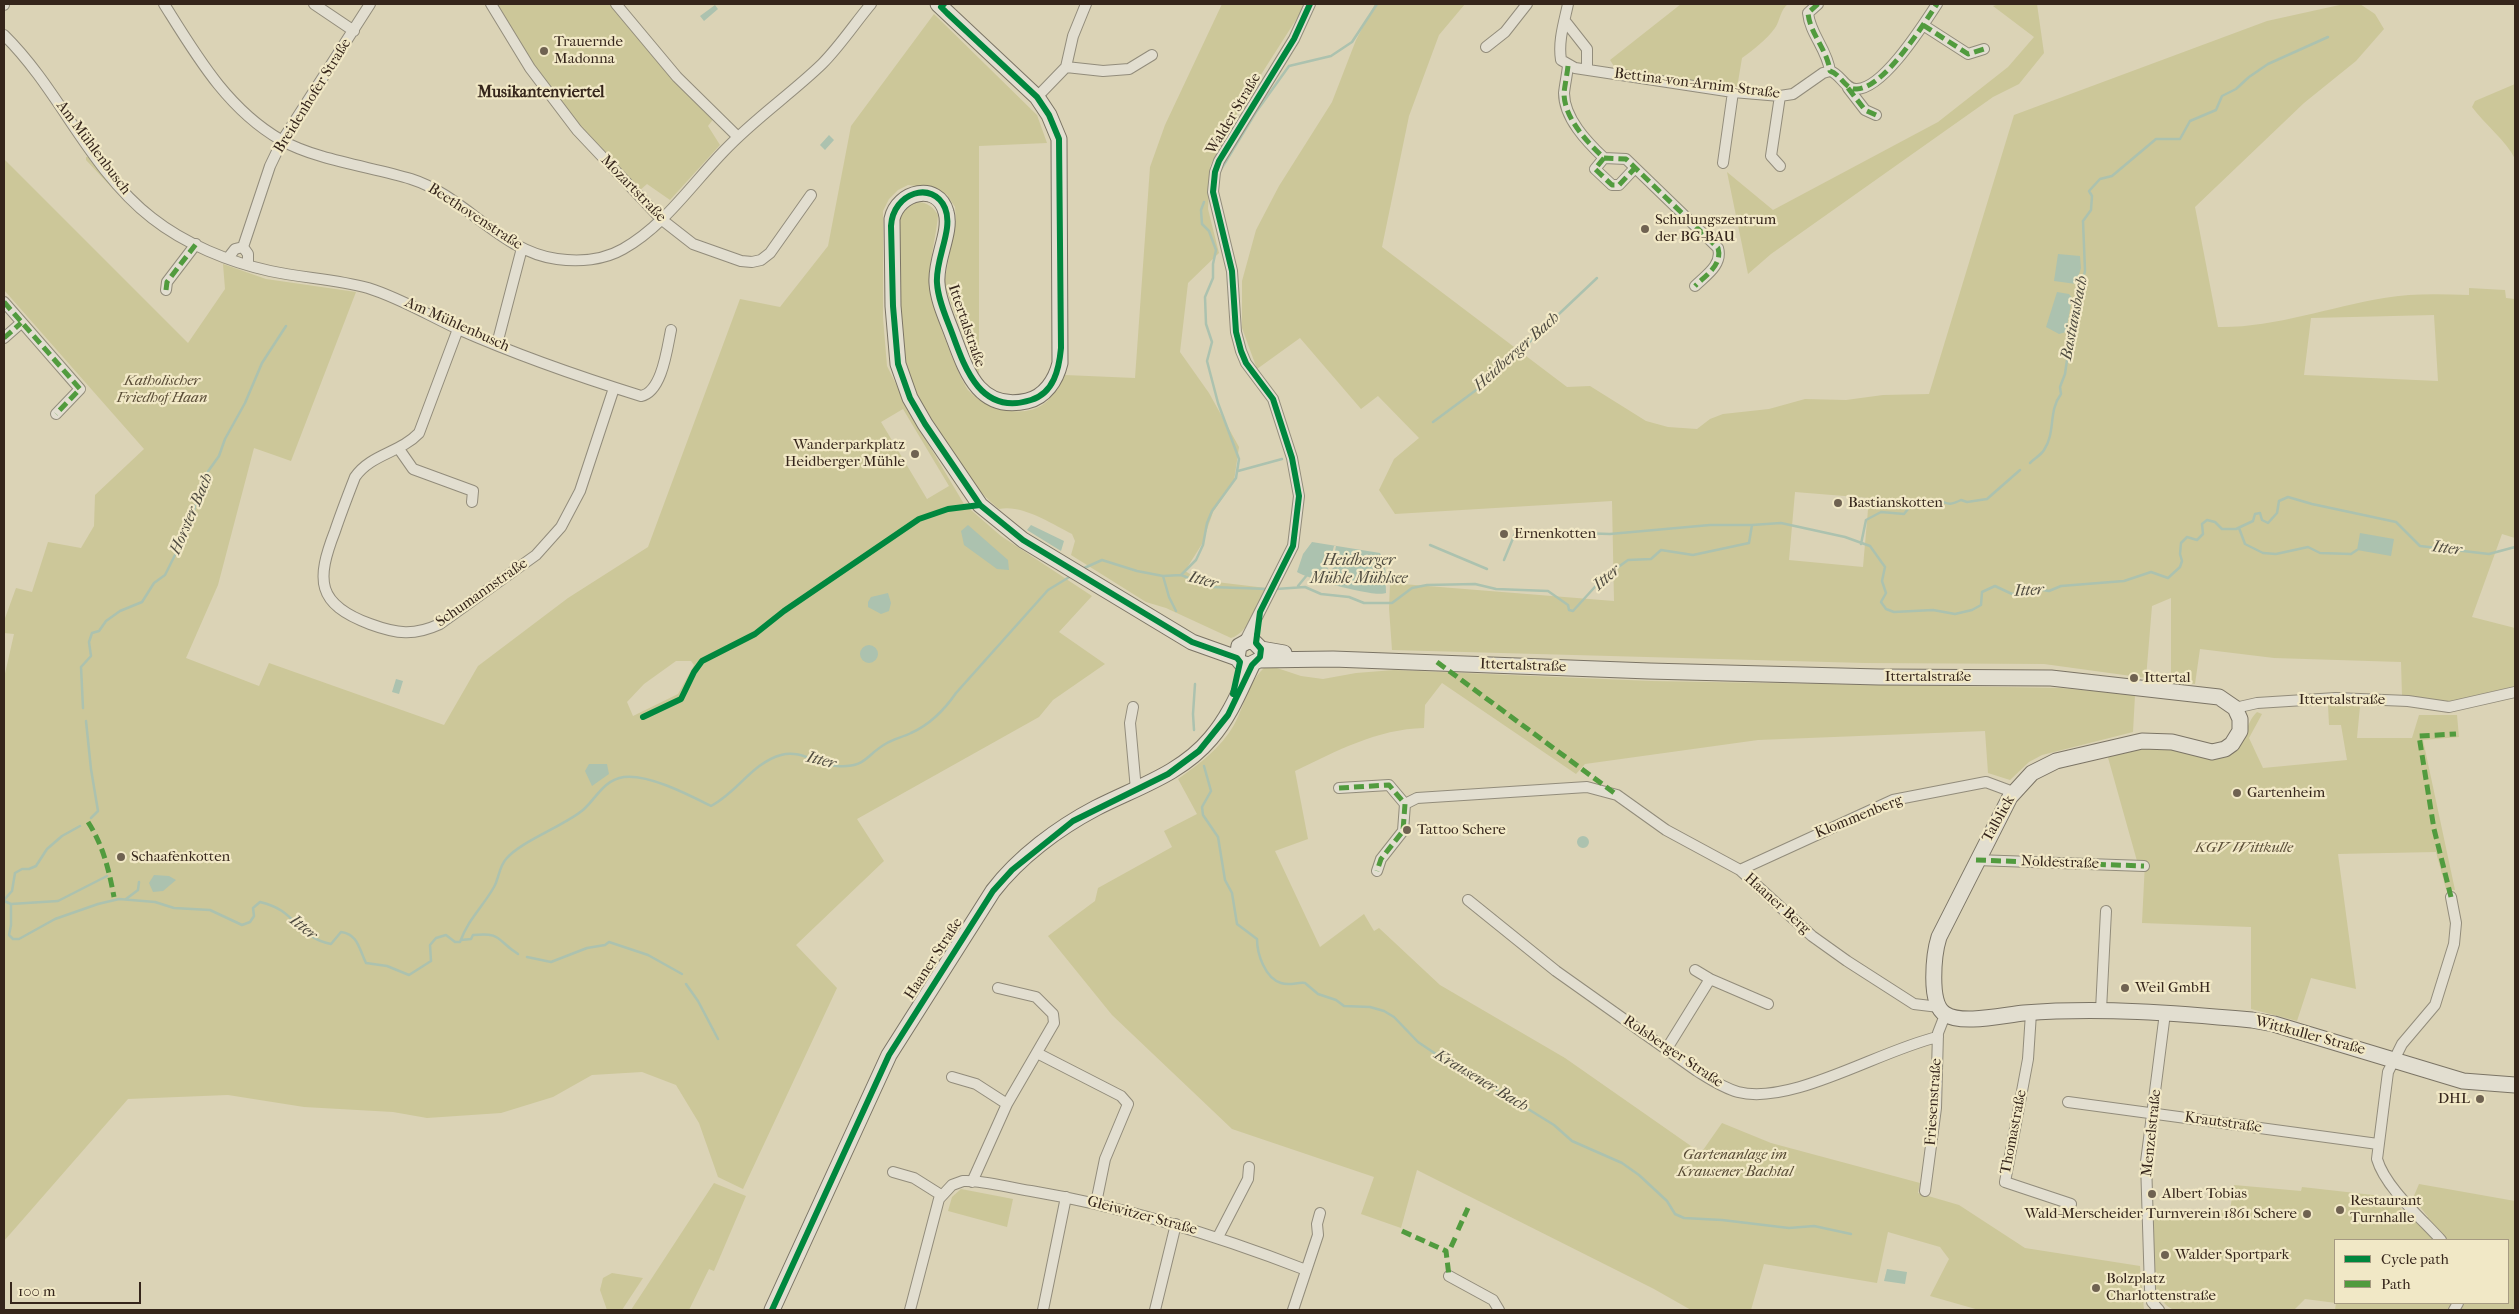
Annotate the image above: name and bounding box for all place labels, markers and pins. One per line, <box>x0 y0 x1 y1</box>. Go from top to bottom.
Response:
place label: Trauernde Madonna <box>554 33 623 68</box>
marker: Trauernde Madonna <box>538 45 550 57</box>
place label: Schulungszentrum der BG-BAU <box>1655 211 1776 246</box>
marker: Schulungszentrum der BG-BAU <box>1639 223 1651 235</box>
place label: Wanderparkplatz Heidberger Mühle <box>785 436 905 471</box>
marker: Wanderparkplatz Heidberger Mühle <box>909 448 921 460</box>
place label: Bastianskotten <box>1848 494 1943 512</box>
marker: Bastianskotten <box>1832 497 1844 509</box>
place label: Ernenkotten <box>1514 525 1596 543</box>
marker: Ernenkotten <box>1498 528 1510 540</box>
place label: Ittertal <box>2144 669 2191 687</box>
marker: Ittertal <box>2128 672 2140 684</box>
place label: Gartenheim <box>2247 784 2325 802</box>
marker: Gartenheim <box>2231 787 2243 799</box>
place label: Tattoo Schere <box>1417 821 1506 839</box>
marker: Tattoo Schere <box>1401 824 1413 836</box>
place label: Schaafenkotten <box>131 848 230 866</box>
marker: Schaafenkotten <box>115 851 127 863</box>
place label: Weil GmbH <box>2135 979 2210 997</box>
marker: Weil GmbH <box>2119 982 2131 994</box>
place label: DHL <box>2438 1090 2470 1108</box>
marker: DHL <box>2474 1093 2486 1105</box>
place label: Albert Tobias <box>2162 1185 2247 1203</box>
marker: Albert Tobias <box>2146 1188 2158 1200</box>
place label: Restaurant Turnhalle <box>2350 1192 2422 1227</box>
marker: Restaurant Turnhalle <box>2334 1204 2346 1216</box>
place label: Wald-Merscheider Turnverein 1861 Schere <box>2024 1205 2297 1223</box>
marker: Wald-Merscheider Turnverein 1861 Schere <box>2301 1208 2313 1220</box>
place label: Walder Sportpark <box>2175 1246 2289 1264</box>
marker: Walder Sportpark <box>2159 1249 2171 1261</box>
place label: Bolzplatz Charlottenstraße <box>2106 1270 2216 1305</box>
marker: Bolzplatz Charlottenstraße <box>2090 1282 2102 1294</box>

